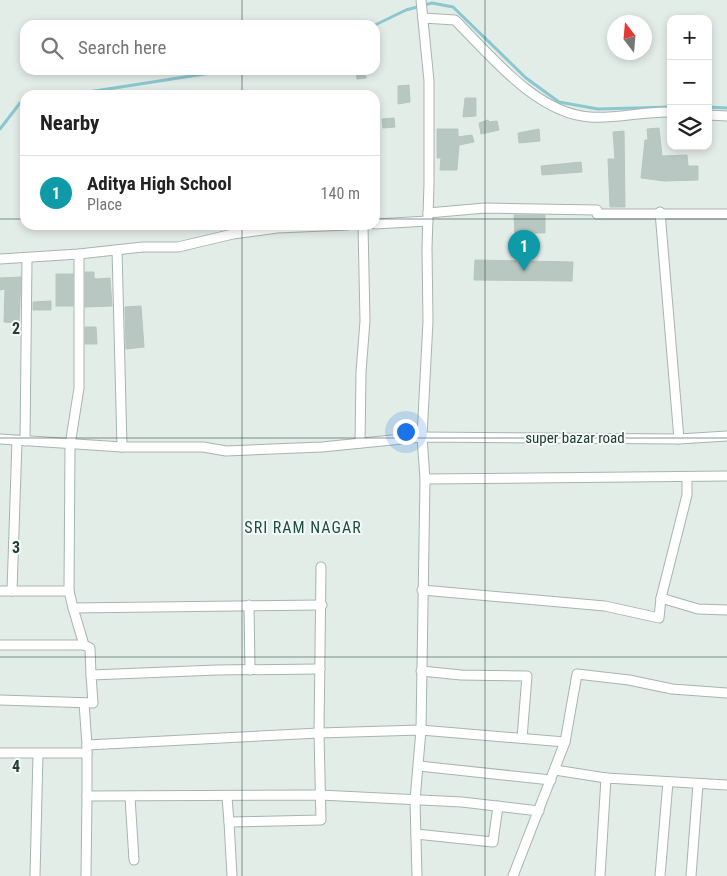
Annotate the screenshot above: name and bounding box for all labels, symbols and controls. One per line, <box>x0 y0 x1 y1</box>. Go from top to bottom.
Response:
north arrow <box>607 15 652 60</box>
map controls <box>667 15 712 150</box>
button: + <box>667 15 712 60</box>
search box <box>20 20 380 75</box>
icon: search <box>38 34 66 62</box>
text: Search here <box>78 36 166 59</box>
button: − <box>667 60 712 105</box>
button: layers <box>667 105 712 150</box>
text: Nearby <box>40 111 99 135</box>
text: Aditya High School <box>87 172 232 195</box>
text: 1 <box>52 184 60 203</box>
text: 140 m <box>321 184 360 203</box>
text: Place <box>87 195 122 214</box>
pin: 1 <box>508 230 540 271</box>
text: 2 <box>12 319 20 338</box>
your location <box>393 419 419 445</box>
street label: super bazar road <box>525 429 625 447</box>
district label: SRI RAM NAGAR <box>244 518 362 537</box>
text: 3 <box>12 538 20 557</box>
text: 4 <box>12 757 20 776</box>

